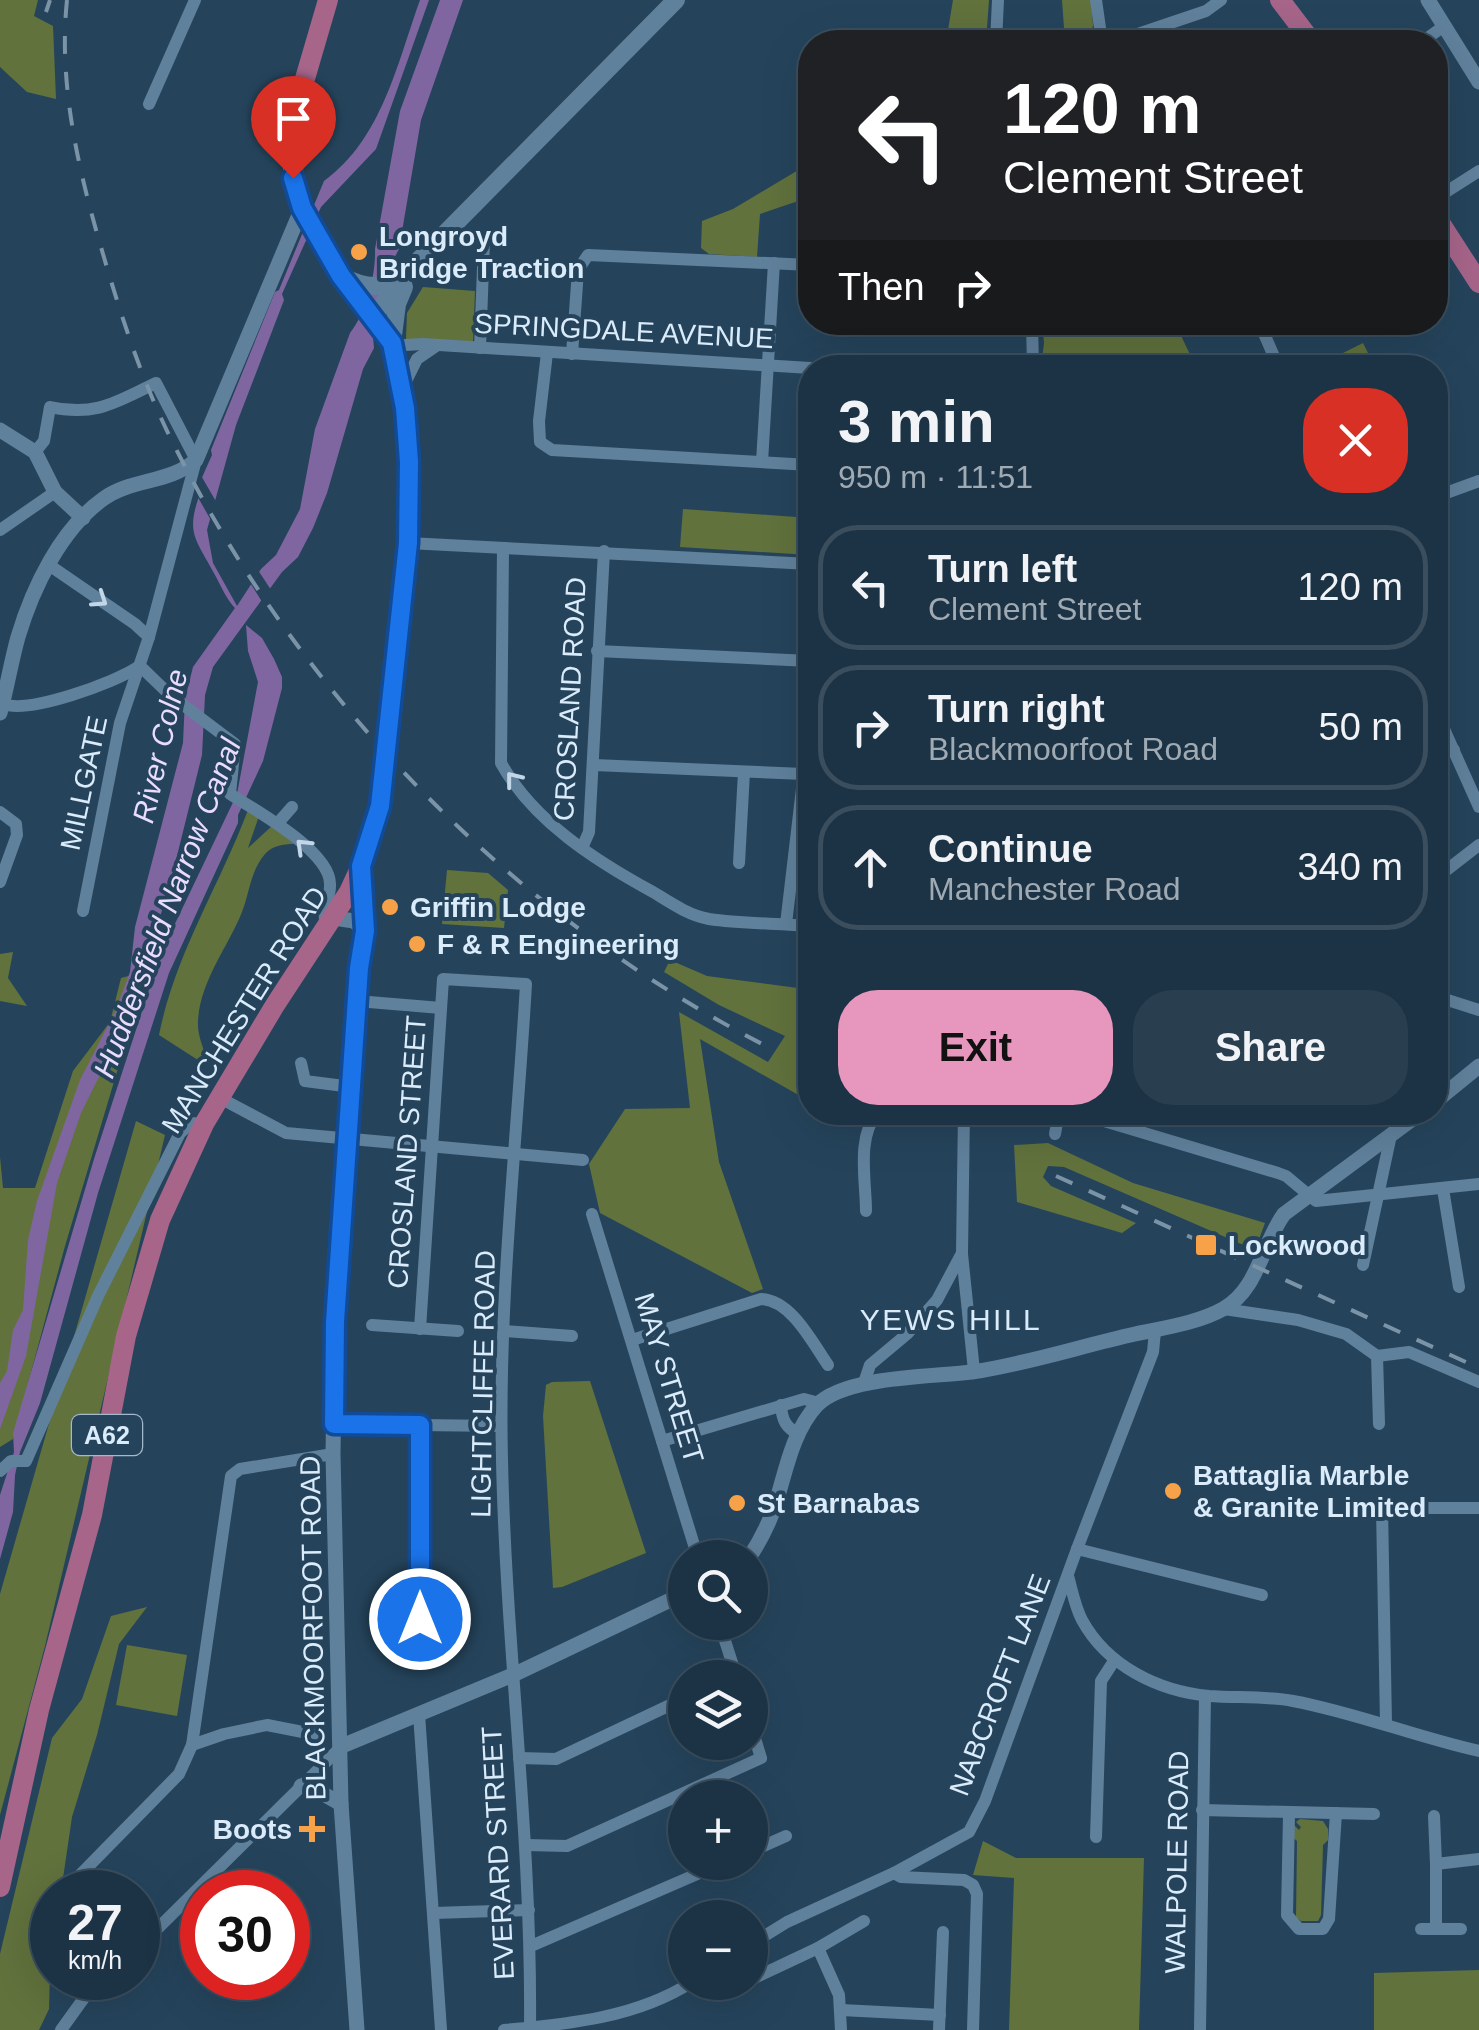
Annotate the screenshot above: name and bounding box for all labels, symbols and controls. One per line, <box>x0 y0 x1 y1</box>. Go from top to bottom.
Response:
icon: left <box>838 70 968 200</box>
text: 120 m <box>1003 70 1201 148</box>
pin <box>251 76 336 179</box>
icon: arrive <box>266 91 321 146</box>
text: Clement Street <box>1003 152 1303 203</box>
place label: Longroyd Bridge Traction <box>379 221 584 284</box>
marker: Longroyd Bridge Traction <box>348 241 370 263</box>
icon: right <box>945 260 1000 315</box>
text: Then <box>838 266 925 308</box>
street label: SPRINGDALE AVENUE <box>473 308 775 354</box>
text: 3 min <box>838 388 995 455</box>
button: close <box>1303 388 1408 493</box>
text: 950 m · 11:51 <box>838 459 1033 495</box>
text: Turn left <box>928 548 1077 590</box>
icon: left <box>843 560 898 615</box>
text: 120 m <box>1297 566 1403 608</box>
street label: CROSLAND ROAD <box>548 576 592 822</box>
one-way arrow <box>89 588 108 606</box>
text: Clement Street <box>928 591 1141 627</box>
water label: River Colne <box>126 666 194 826</box>
text: Turn right <box>928 688 1105 730</box>
icon: right <box>843 700 898 755</box>
text: 50 m <box>1319 706 1403 748</box>
street label: MILLGATE <box>55 713 113 853</box>
text: Blackmoorfoot Road <box>928 731 1218 767</box>
water label: Huddersfield Narrow Canal <box>87 733 247 1082</box>
one-way arrow <box>508 773 525 791</box>
text: Continue <box>928 828 1093 870</box>
one-way arrow <box>297 840 315 858</box>
icon: ahead <box>843 840 898 895</box>
text: 340 m <box>1297 846 1403 888</box>
text: Manchester Road <box>928 871 1181 907</box>
street label: MANCHESTER ROAD <box>155 881 333 1139</box>
place label: Griffin Lodge <box>410 892 586 923</box>
marker: Griffin Lodge <box>379 896 401 918</box>
place label: F & R Engineering <box>437 929 680 960</box>
marker: F & R Engineering <box>406 933 428 955</box>
button: Exit <box>838 990 1113 1105</box>
button: Share <box>1133 990 1408 1105</box>
street label: CROSLAND STREET <box>382 1014 432 1290</box>
place label: Lockwood <box>1228 1230 1366 1261</box>
marker: Lockwood <box>1193 1232 1219 1258</box>
street label: LIGHTCLIFFE ROAD <box>465 1250 501 1518</box>
street label: MAY STREET <box>628 1289 710 1467</box>
district label: YEWS HILL <box>860 1303 1042 1336</box>
road number: A62 <box>72 1415 142 1455</box>
street label: BLACKMOORFOOT ROAD <box>294 1455 332 1801</box>
place label: Battaglia Marble & Granite Limited <box>1193 1460 1426 1523</box>
marker: Battaglia Marble & Granite Limited <box>1162 1480 1184 1502</box>
place label: St Barnabas <box>757 1488 920 1519</box>
marker: St Barnabas <box>726 1492 748 1514</box>
map controls <box>668 1540 768 2000</box>
button: search <box>668 1540 768 1640</box>
position arrow <box>368 1567 472 1671</box>
street label: NABCROFT LANE <box>944 1570 1056 1800</box>
button: layers <box>668 1660 768 1760</box>
street label: EVERARD STREET <box>476 1726 520 1980</box>
street label: WALPOLE ROAD <box>1160 1750 1194 1974</box>
button: + <box>668 1780 768 1880</box>
place label: Boots <box>213 1814 292 1845</box>
marker: Boots <box>301 1818 323 1840</box>
speed limit sign: 30 <box>180 1870 310 2000</box>
text: 27 <box>67 1895 123 1951</box>
button: − <box>668 1900 768 2000</box>
text: km/h <box>68 1946 122 1974</box>

